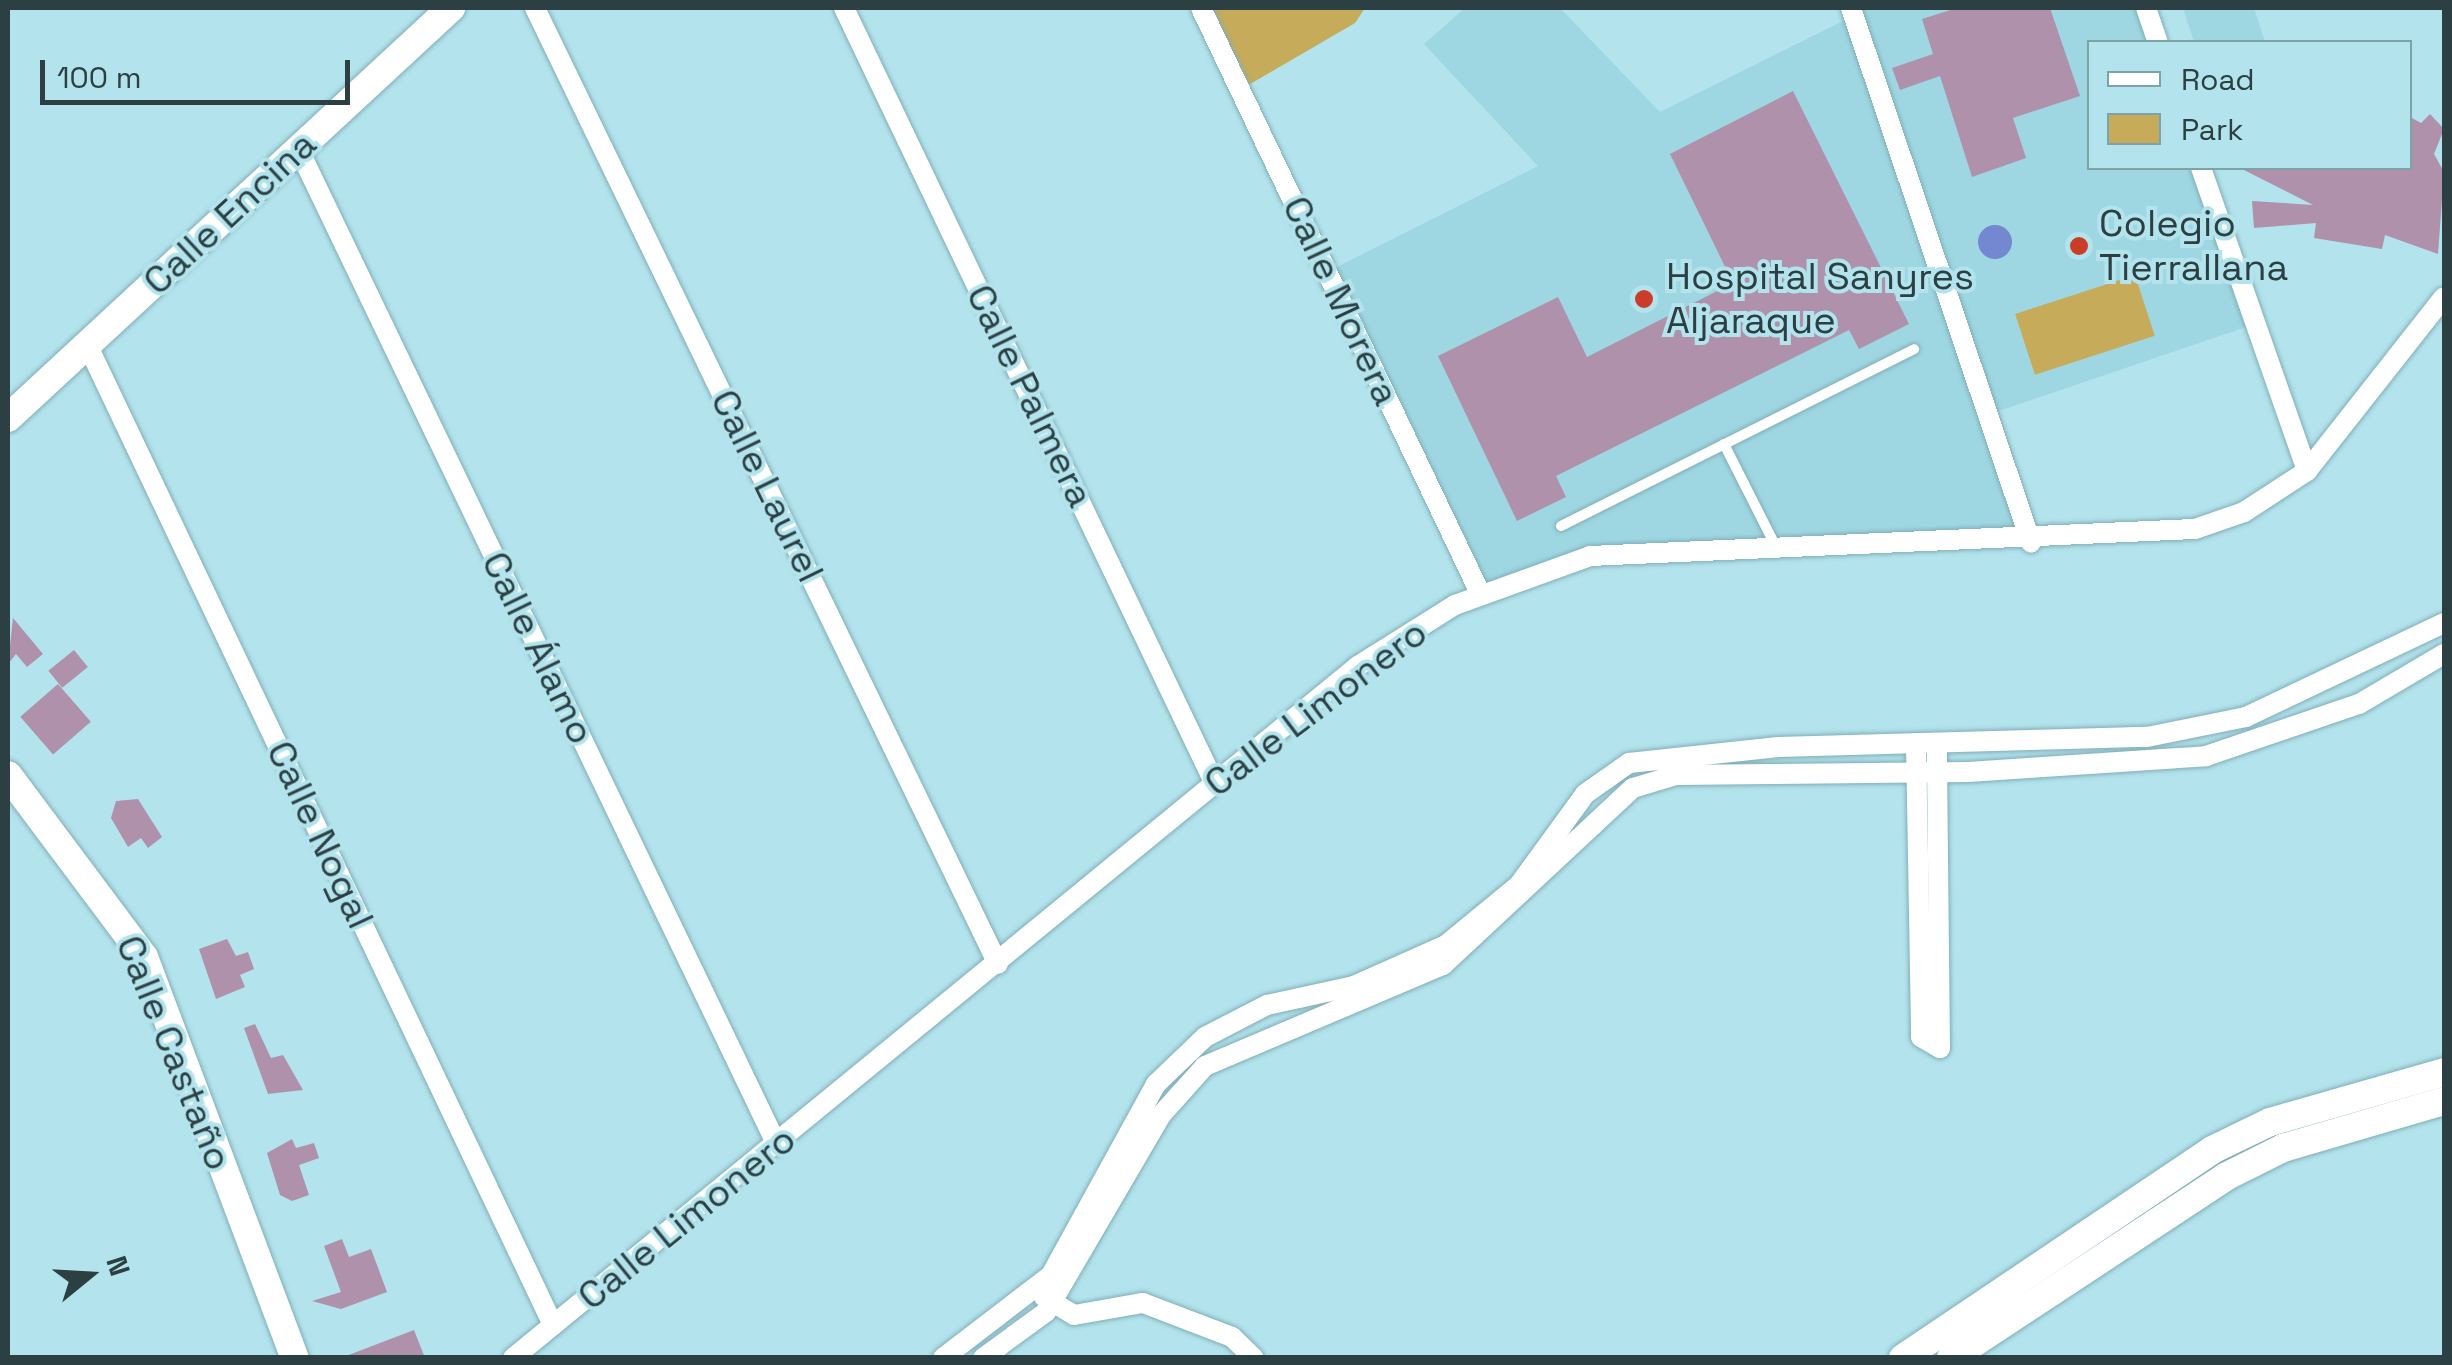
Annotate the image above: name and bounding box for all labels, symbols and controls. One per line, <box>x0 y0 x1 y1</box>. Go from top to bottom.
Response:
scale bar <box>45 40 355 102</box>
legend <box>2087 40 2412 170</box>
text: 100 m <box>57 58 142 97</box>
text: Road <box>2181 60 2255 99</box>
text: Park <box>2181 110 2243 149</box>
street label: Calle Encina <box>134 122 326 304</box>
street label: Calle Morera <box>1273 189 1409 413</box>
place label: Colegio Tierrallana <box>2099 201 2288 290</box>
marker: Colegio Tierrallana <box>2068 235 2090 257</box>
place label: Hospital Sanyres Aljaraque <box>1666 254 1974 343</box>
street label: Calle Palmera <box>957 278 1103 514</box>
marker: Hospital Sanyres Aljaraque <box>1631 286 1657 312</box>
street label: Calle Laurel <box>701 383 833 589</box>
street label: Calle Álamo <box>472 544 604 752</box>
street label: Calle Limonero <box>1196 610 1436 806</box>
street label: Calle Nogal <box>257 734 383 936</box>
street label: Calle Castaño <box>106 929 242 1177</box>
street label: Calle Limonero <box>569 1116 805 1320</box>
north arrow <box>40 1225 140 1325</box>
text: N <box>99 1251 139 1280</box>

